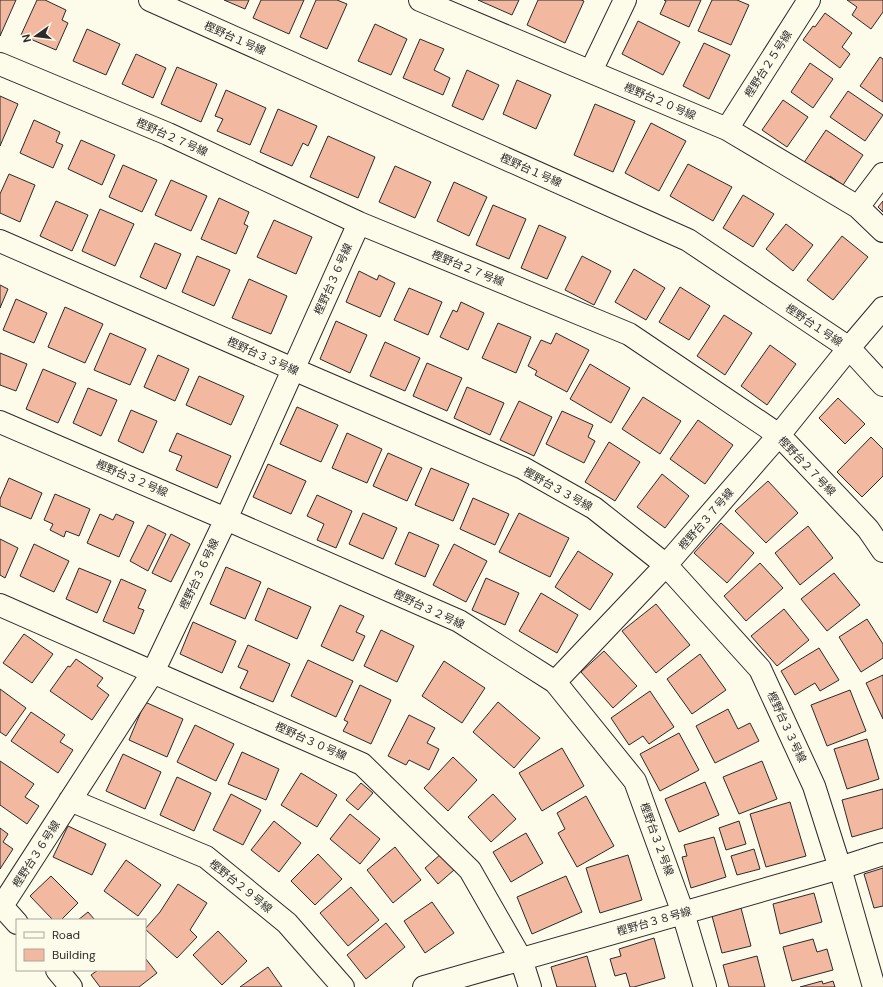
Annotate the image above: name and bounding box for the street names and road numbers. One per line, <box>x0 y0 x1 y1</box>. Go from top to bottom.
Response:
street label: 樫野台１号線 <box>202 18 268 58</box>
street label: 樫野台２５号線 <box>741 28 795 100</box>
street label: 樫野台２０号線 <box>622 80 698 122</box>
street label: 樫野台２７号線 <box>134 115 210 159</box>
street label: 樫野台１号線 <box>498 150 564 190</box>
street label: 樫野台３６号線 <box>311 241 355 317</box>
street label: 樫野台２７号線 <box>430 247 506 289</box>
street label: 樫野台１号線 <box>783 301 845 349</box>
street label: 樫野台３３号線 <box>225 334 301 378</box>
street label: 樫野台２７号線 <box>775 433 839 499</box>
street label: 樫野台３２号線 <box>94 457 170 499</box>
street label: 樫野台３３号線 <box>521 464 595 514</box>
street label: 樫野台３７号線 <box>675 485 737 553</box>
street label: 樫野台３６号線 <box>176 536 222 612</box>
street label: 樫野台３２号線 <box>391 586 467 632</box>
street label: 樫野台３３号線 <box>764 689 810 765</box>
street label: 樫野台３０号線 <box>273 719 349 763</box>
street label: 樫野台３２号線 <box>637 800 677 878</box>
street label: 樫野台３６号線 <box>9 818 63 890</box>
street label: 樫野台２９号線 <box>207 856 275 916</box>
street label: 樫野台３８号線 <box>615 904 693 938</box>

